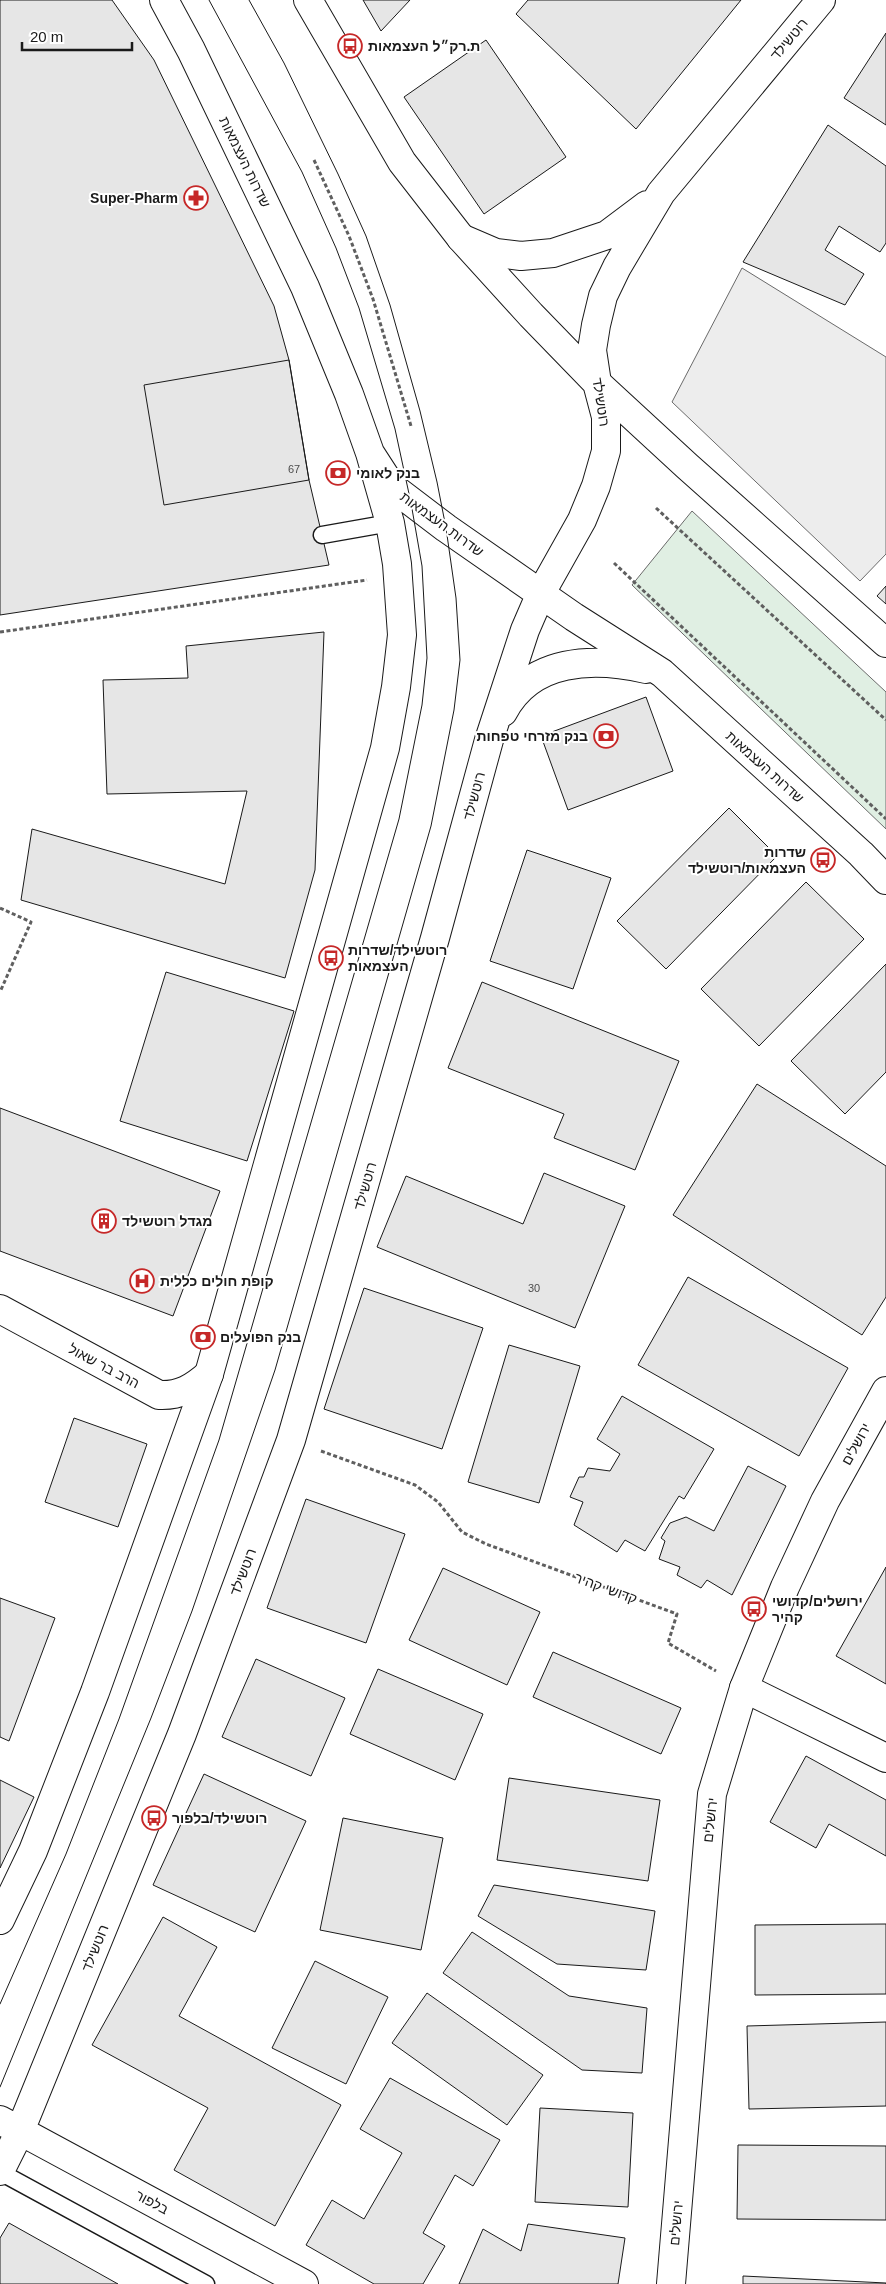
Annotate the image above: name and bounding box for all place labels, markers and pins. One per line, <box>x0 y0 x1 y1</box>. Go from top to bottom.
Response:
bus stop icon: ת.רק״ל העצמאות <box>337 33 363 59</box>
place label: ת.רק״ל העצמאות <box>368 38 480 54</box>
pharmacy icon: Super-Pharm <box>183 185 209 211</box>
place label: Super-Pharm <box>90 190 178 206</box>
bank icon: בנק לאומי <box>325 460 351 486</box>
place label: בנק לאומי <box>356 465 420 481</box>
bank icon: בנק מזרחי טפחות <box>593 723 619 749</box>
place label: בנק מזרחי טפחות <box>477 728 588 744</box>
place label: שדרות העצמאות/רוטשילד <box>688 844 806 876</box>
bus stop icon: שדרות העצמאות/רוטשילד <box>810 847 836 873</box>
place label: רוטשילד/שדרות העצמאות <box>348 942 447 974</box>
bus stop icon: רוטשילד/שדרות העצמאות <box>318 945 344 971</box>
building icon: מגדל רוטשילד <box>91 1208 117 1234</box>
place label: מגדל רוטשילד <box>122 1213 213 1229</box>
hospital icon: קופת חולים כללית <box>129 1268 155 1294</box>
place label: קופת חולים כללית <box>160 1273 274 1289</box>
bank icon: בנק הפועלים <box>190 1324 216 1350</box>
place label: בנק הפועלים <box>220 1329 301 1345</box>
place label: ירושלים/קדושי קהיר <box>772 1593 863 1625</box>
bus stop icon: ירושלים/קדושי קהיר <box>741 1596 767 1622</box>
bus stop icon: רוטשילד/בלפור <box>141 1805 167 1831</box>
place label: רוטשילד/בלפור <box>172 1810 267 1826</box>

